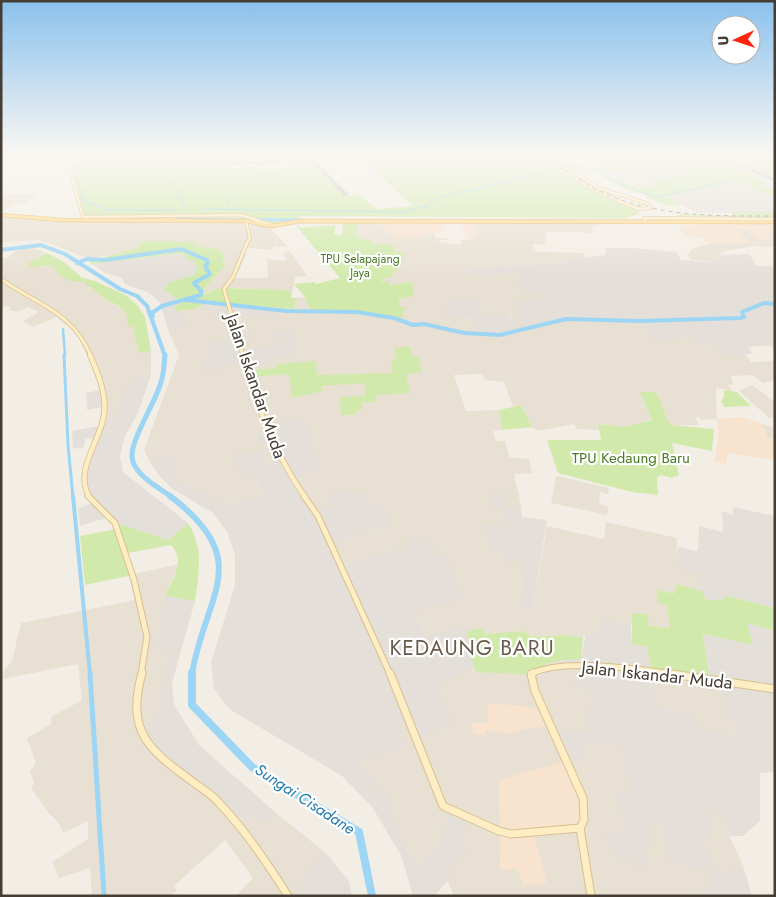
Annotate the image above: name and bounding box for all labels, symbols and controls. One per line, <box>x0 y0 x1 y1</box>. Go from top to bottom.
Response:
north arrow <box>711 15 761 65</box>
text: U <box>713 35 733 46</box>
park label: TPU Selapajang Jaya <box>320 250 400 282</box>
street label: Jalan Iskandar Muda <box>218 308 293 462</box>
park label: TPU Kedaung Baru <box>572 447 690 469</box>
district label: KEDAUNG BARU <box>389 633 555 663</box>
street label: Jalan Iskandar Muda <box>578 654 734 696</box>
water label: Sungai Cisadane <box>251 758 359 840</box>

